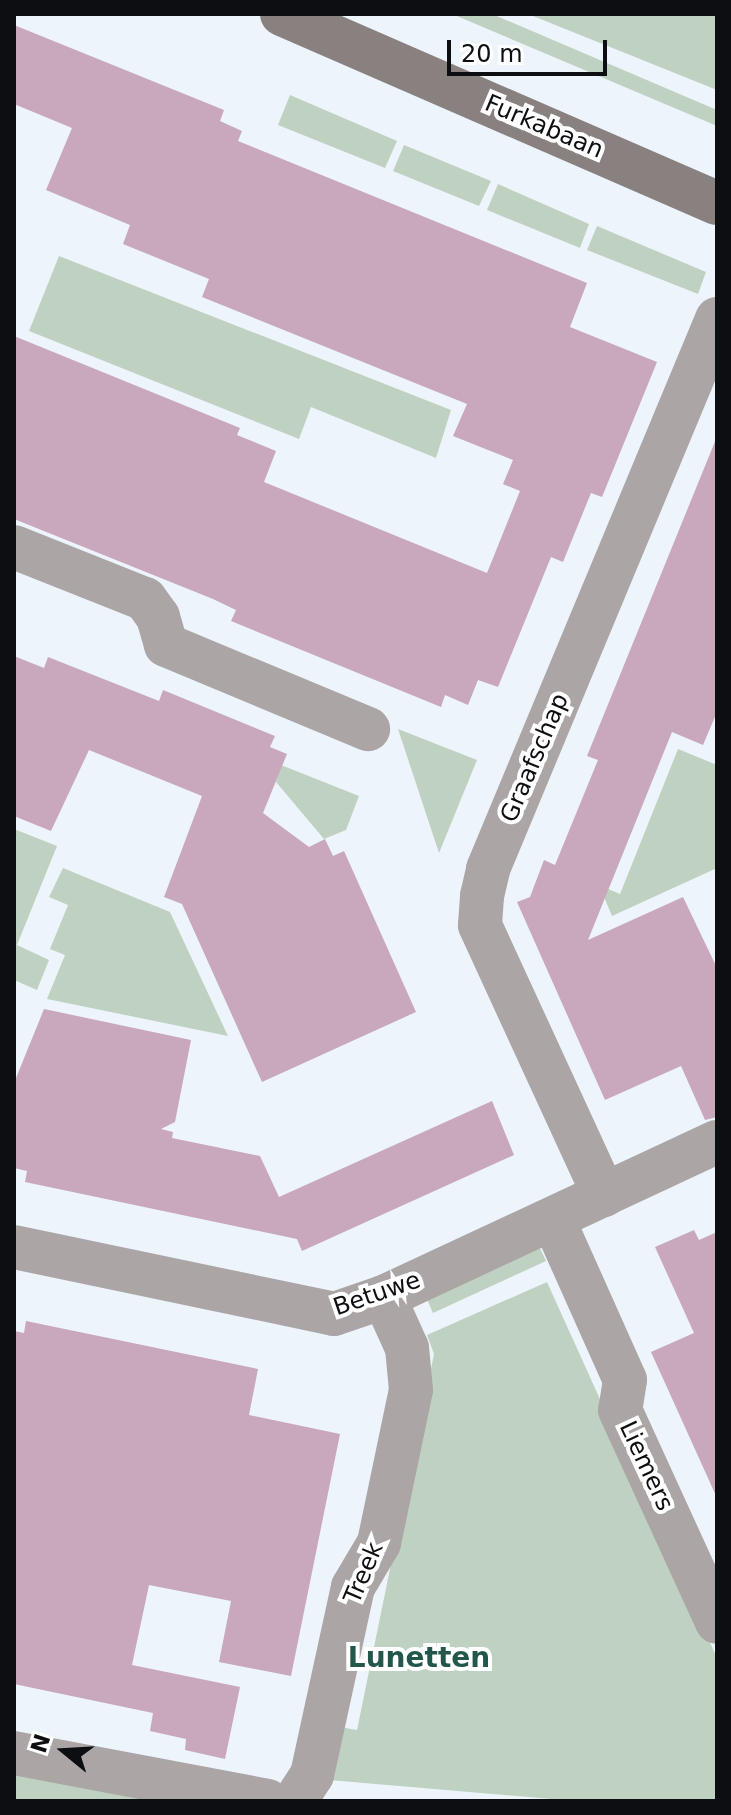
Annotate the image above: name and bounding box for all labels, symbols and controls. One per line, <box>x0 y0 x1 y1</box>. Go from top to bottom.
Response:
scale bar <box>451 24 611 74</box>
text: 20 m <box>461 40 523 68</box>
street label: Furkabaan <box>481 89 607 165</box>
street label: Graafschap <box>495 689 575 827</box>
street label: Betuwe <box>330 1266 424 1322</box>
street label: Liemers <box>613 1417 679 1515</box>
street label: Treek <box>338 1538 390 1608</box>
district label: Lunetten <box>348 1641 490 1675</box>
north arrow <box>24 1711 104 1791</box>
text: N <box>26 1731 55 1756</box>

